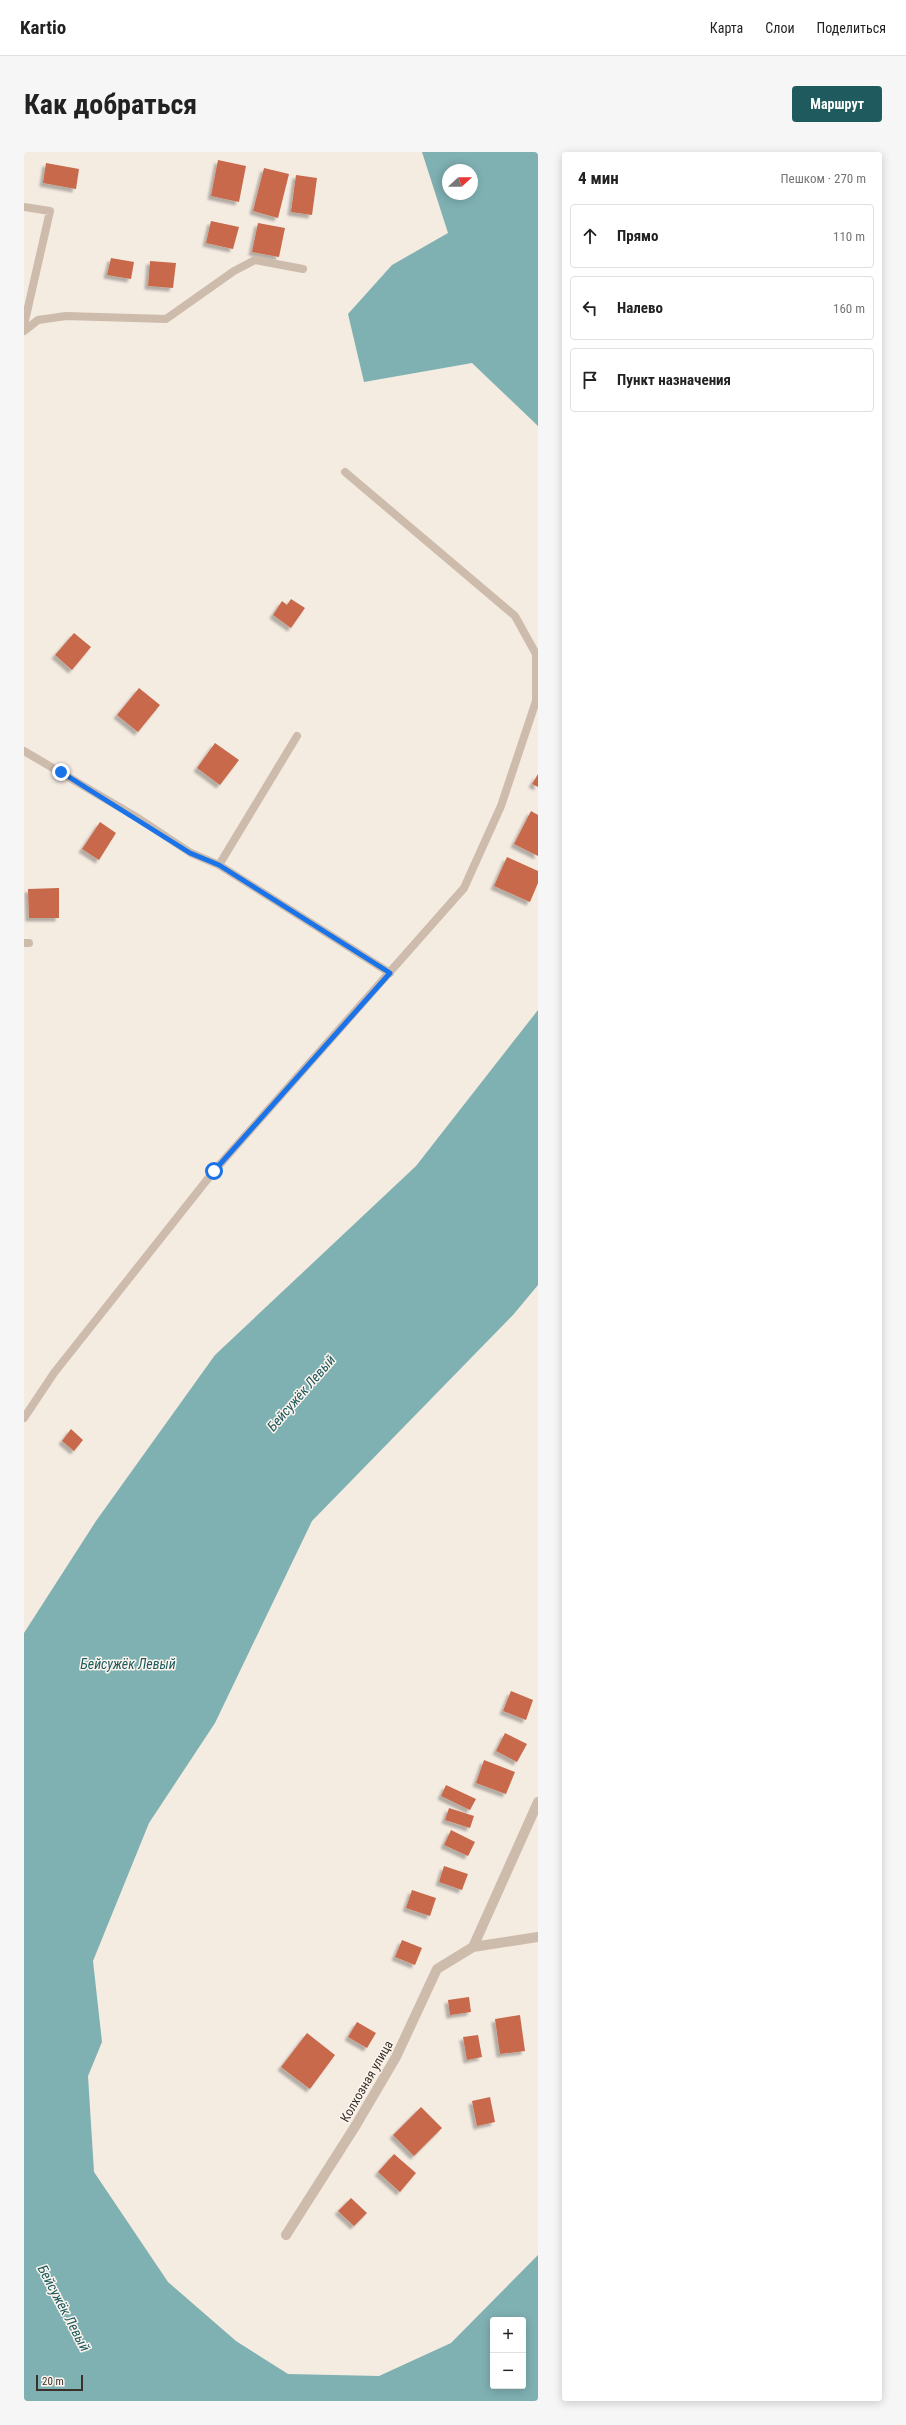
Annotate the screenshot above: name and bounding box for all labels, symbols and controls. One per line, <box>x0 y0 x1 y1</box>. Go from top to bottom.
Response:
text: Kartio <box>20 16 66 39</box>
text: Карта <box>710 20 743 36</box>
text: Слои <box>765 20 795 36</box>
text: Поделиться <box>817 20 886 36</box>
button: Маршрут <box>792 86 882 122</box>
text: Как добраться <box>24 88 197 121</box>
north arrow <box>442 164 478 200</box>
text: 4 мин <box>578 168 619 188</box>
text: Пешком · 270 m <box>780 171 866 186</box>
icon: ahead <box>579 225 601 247</box>
text: Прямо <box>617 227 658 245</box>
text: 110 m <box>833 229 865 244</box>
icon: left <box>579 297 601 319</box>
text: Налево <box>617 299 663 317</box>
text: 160 m <box>833 301 865 316</box>
icon: arrive <box>579 369 601 391</box>
text: Пункт назначения <box>617 371 731 389</box>
route end <box>52 763 70 781</box>
route start <box>205 1162 223 1180</box>
water label: Бейсужёк Левый <box>264 1352 338 1434</box>
water label: Бейсужёк Левый <box>80 1656 176 1672</box>
street label: Колхозная улица <box>337 2038 396 2125</box>
water label: Бейсужёк Левый <box>35 2262 94 2354</box>
map controls <box>490 2317 526 2389</box>
button: + <box>490 2317 526 2353</box>
button: − <box>490 2353 526 2389</box>
scale bar <box>36 2373 83 2392</box>
text: 20 m <box>42 2375 64 2388</box>

